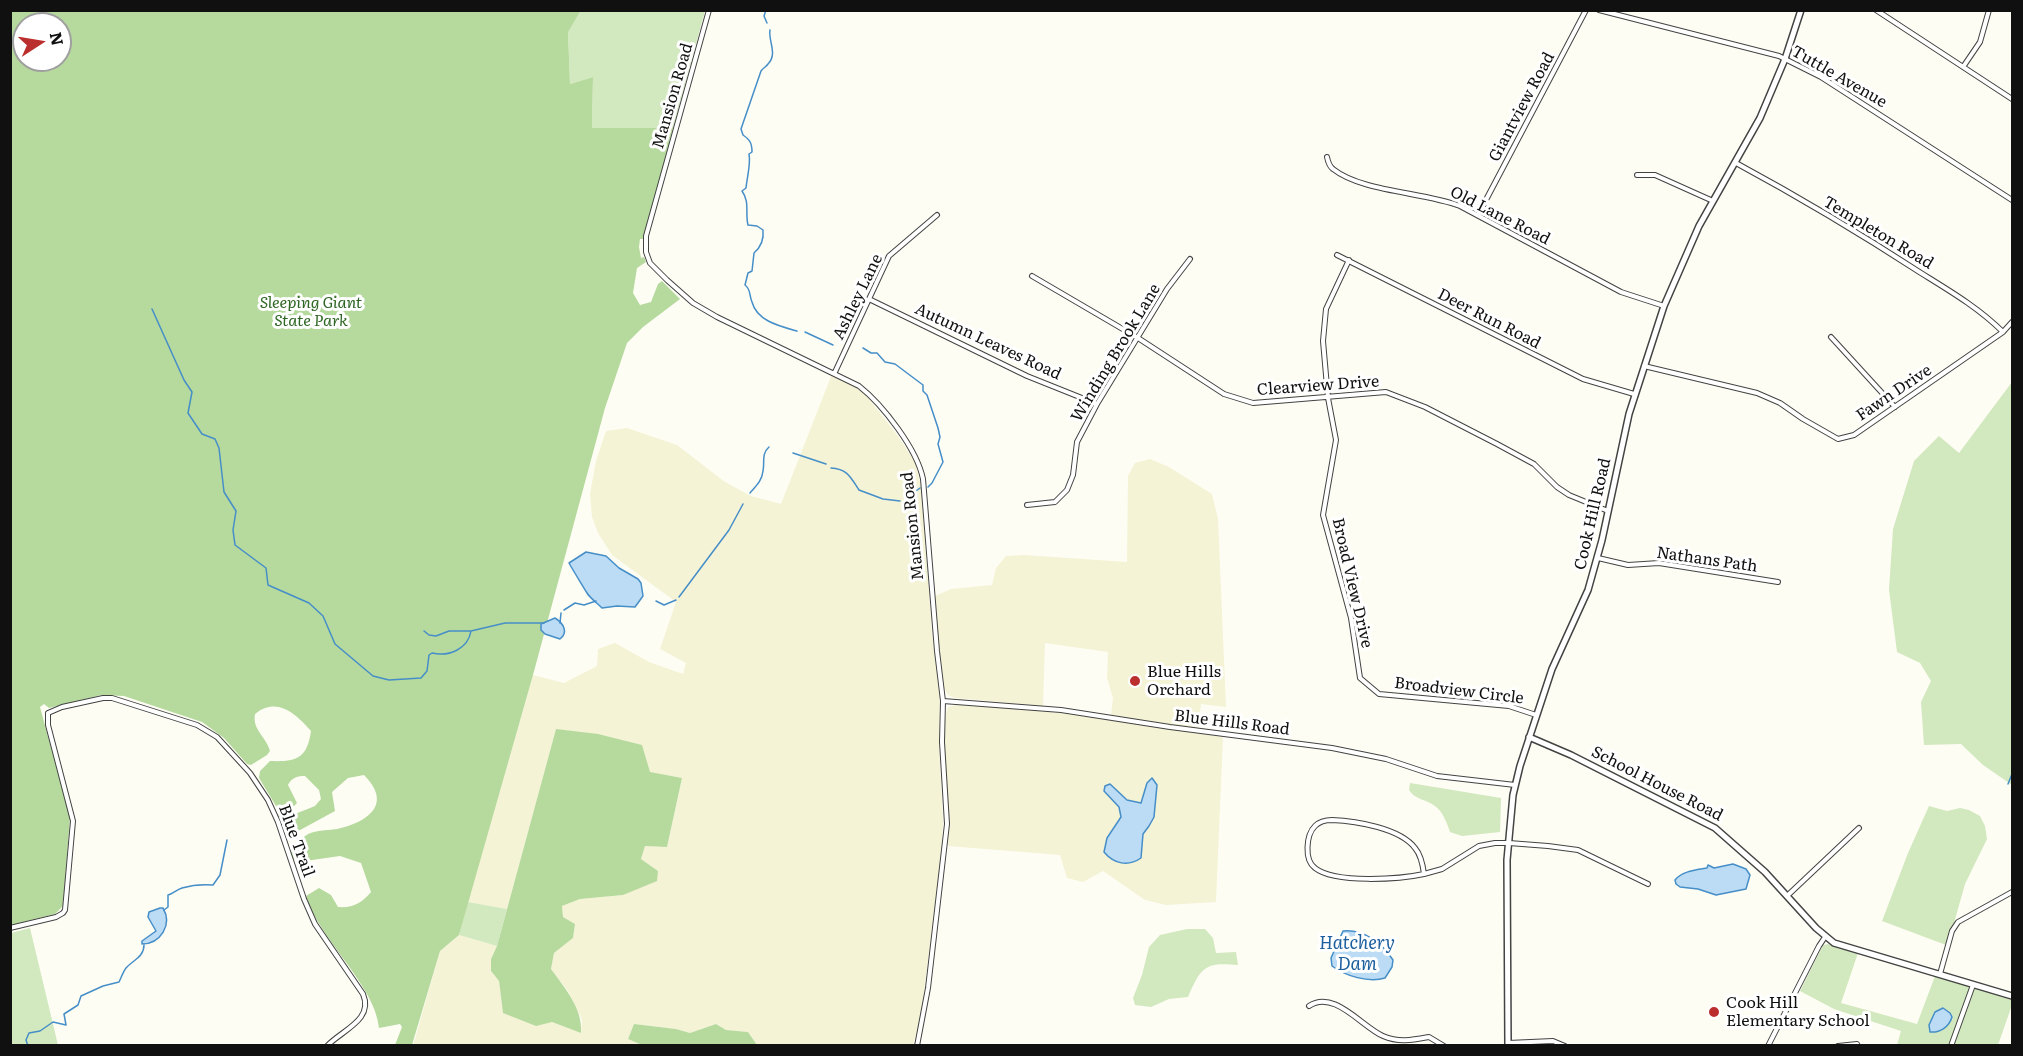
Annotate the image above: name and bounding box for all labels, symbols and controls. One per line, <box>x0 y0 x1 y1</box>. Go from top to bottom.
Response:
north arrow <box>12 12 72 72</box>
text: N <box>45 30 71 48</box>
street label: Mansion Road <box>649 41 697 151</box>
street label: Tuttle Avenue <box>1788 42 1890 112</box>
street label: Giantview Road <box>1485 49 1559 165</box>
street label: Old Lane Road <box>1447 183 1553 249</box>
street label: Templeton Road <box>1819 193 1937 273</box>
street label: Ashley Lane <box>829 251 887 343</box>
street label: Winding Brook Lane <box>1067 280 1165 426</box>
street label: Deer Run Road <box>1434 285 1544 353</box>
park label: Sleeping Giant State Park <box>260 293 362 331</box>
street label: Autumn Leaves Road <box>912 300 1064 384</box>
street label: Fawn Drive <box>1853 361 1935 425</box>
street label: Clearview Drive <box>1256 372 1380 400</box>
street label: Cook Hill Road <box>1571 456 1615 572</box>
street label: Mansion Road <box>898 471 928 581</box>
street label: Broad View Drive <box>1328 516 1376 650</box>
street label: Nathans Path <box>1655 543 1759 577</box>
place label: Blue Hills Orchard <box>1147 662 1221 700</box>
marker: Blue Hills Orchard <box>1128 674 1142 688</box>
street label: Broadview Circle <box>1393 674 1525 708</box>
street label: Blue Hills Road <box>1173 706 1291 740</box>
street label: School House Road <box>1588 742 1726 826</box>
street label: Blue Trail <box>274 802 318 880</box>
water label: Hatchery Dam <box>1319 933 1395 976</box>
place label: Cook Hill Elementary School <box>1726 993 1870 1031</box>
marker: Cook Hill Elementary School <box>1707 1005 1721 1019</box>

